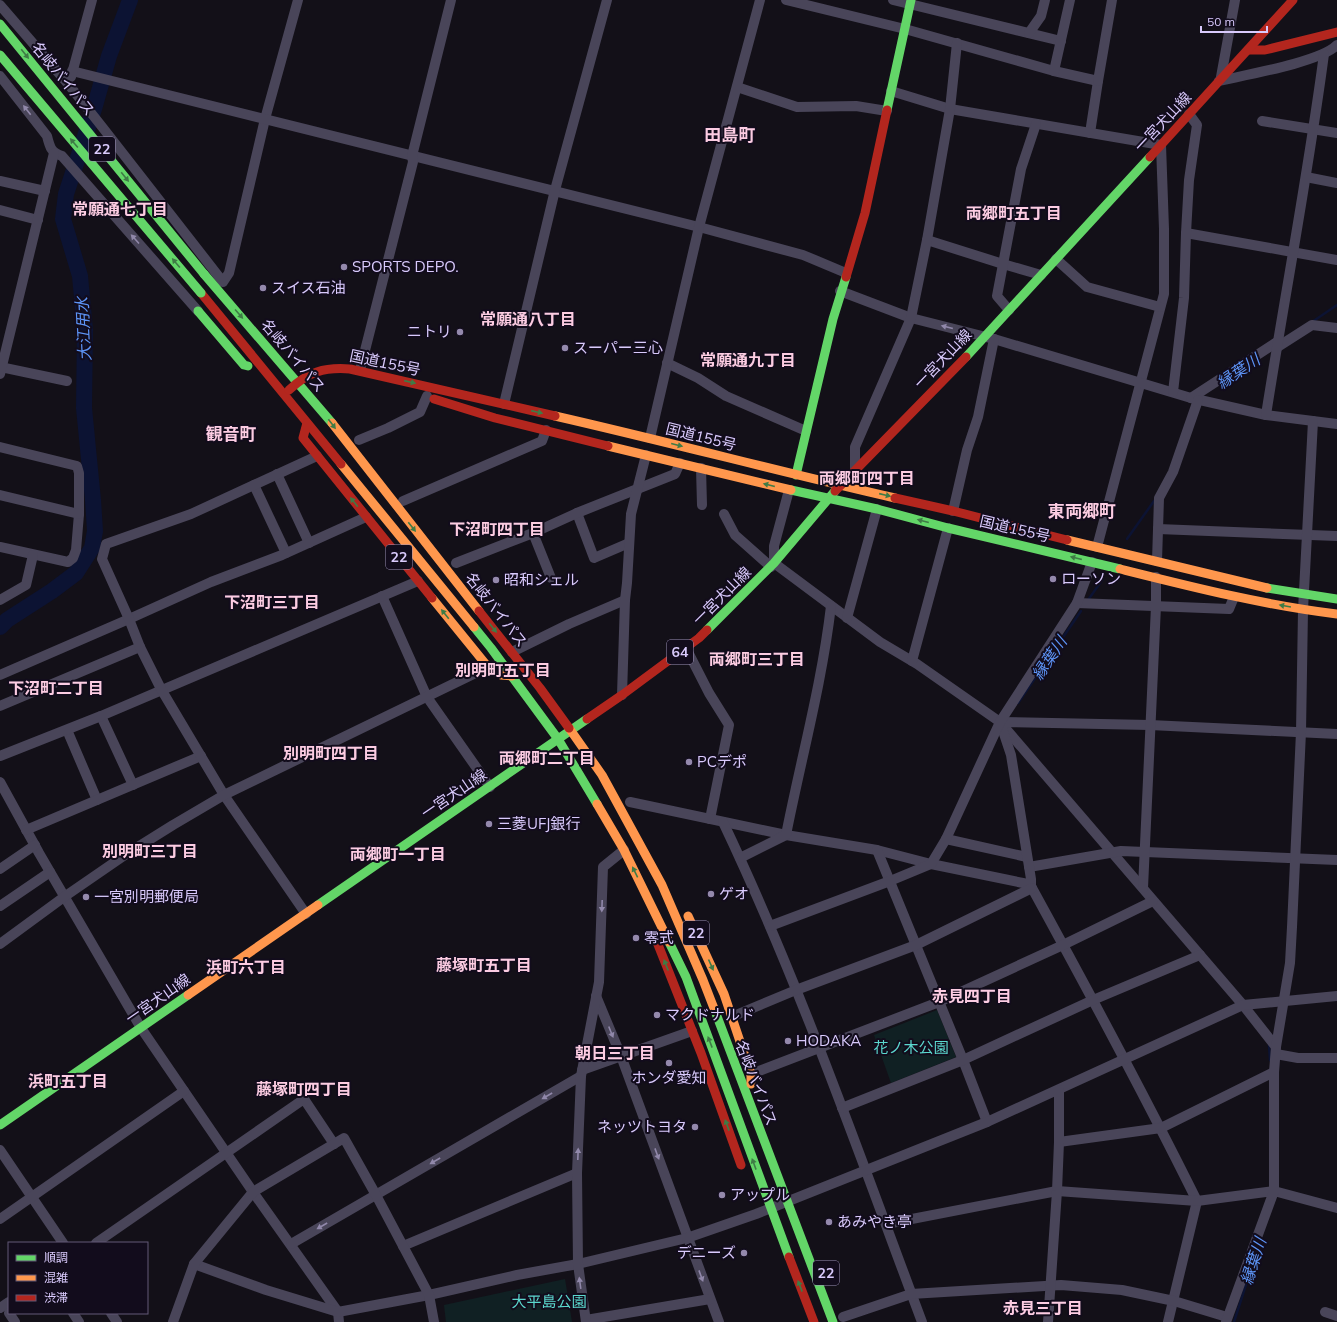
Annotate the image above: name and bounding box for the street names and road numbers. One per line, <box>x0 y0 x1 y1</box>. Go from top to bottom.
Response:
street label: 名岐バイパス <box>28 38 99 120</box>
street label: 一宮犬山線 <box>1130 88 1195 156</box>
road number: 22 <box>89 137 115 161</box>
street label: 名岐バイパス <box>257 315 329 396</box>
street label: 一宮犬山線 <box>910 325 976 392</box>
street label: 国道155号 <box>348 346 422 379</box>
street label: 国道155号 <box>664 419 738 454</box>
street label: 国道155号 <box>978 511 1052 546</box>
road number: 22 <box>386 545 412 569</box>
street label: 一宮犬山線 <box>688 562 755 629</box>
street label: 名岐バイパス <box>461 568 531 651</box>
road number: 64 <box>667 640 693 664</box>
street label: 一宮犬山線 <box>417 765 490 822</box>
road number: 22 <box>683 921 709 945</box>
street label: 一宮犬山線 <box>122 969 194 1028</box>
street label: 名岐バイパス <box>732 1038 781 1128</box>
road number: 22 <box>813 1261 839 1285</box>

